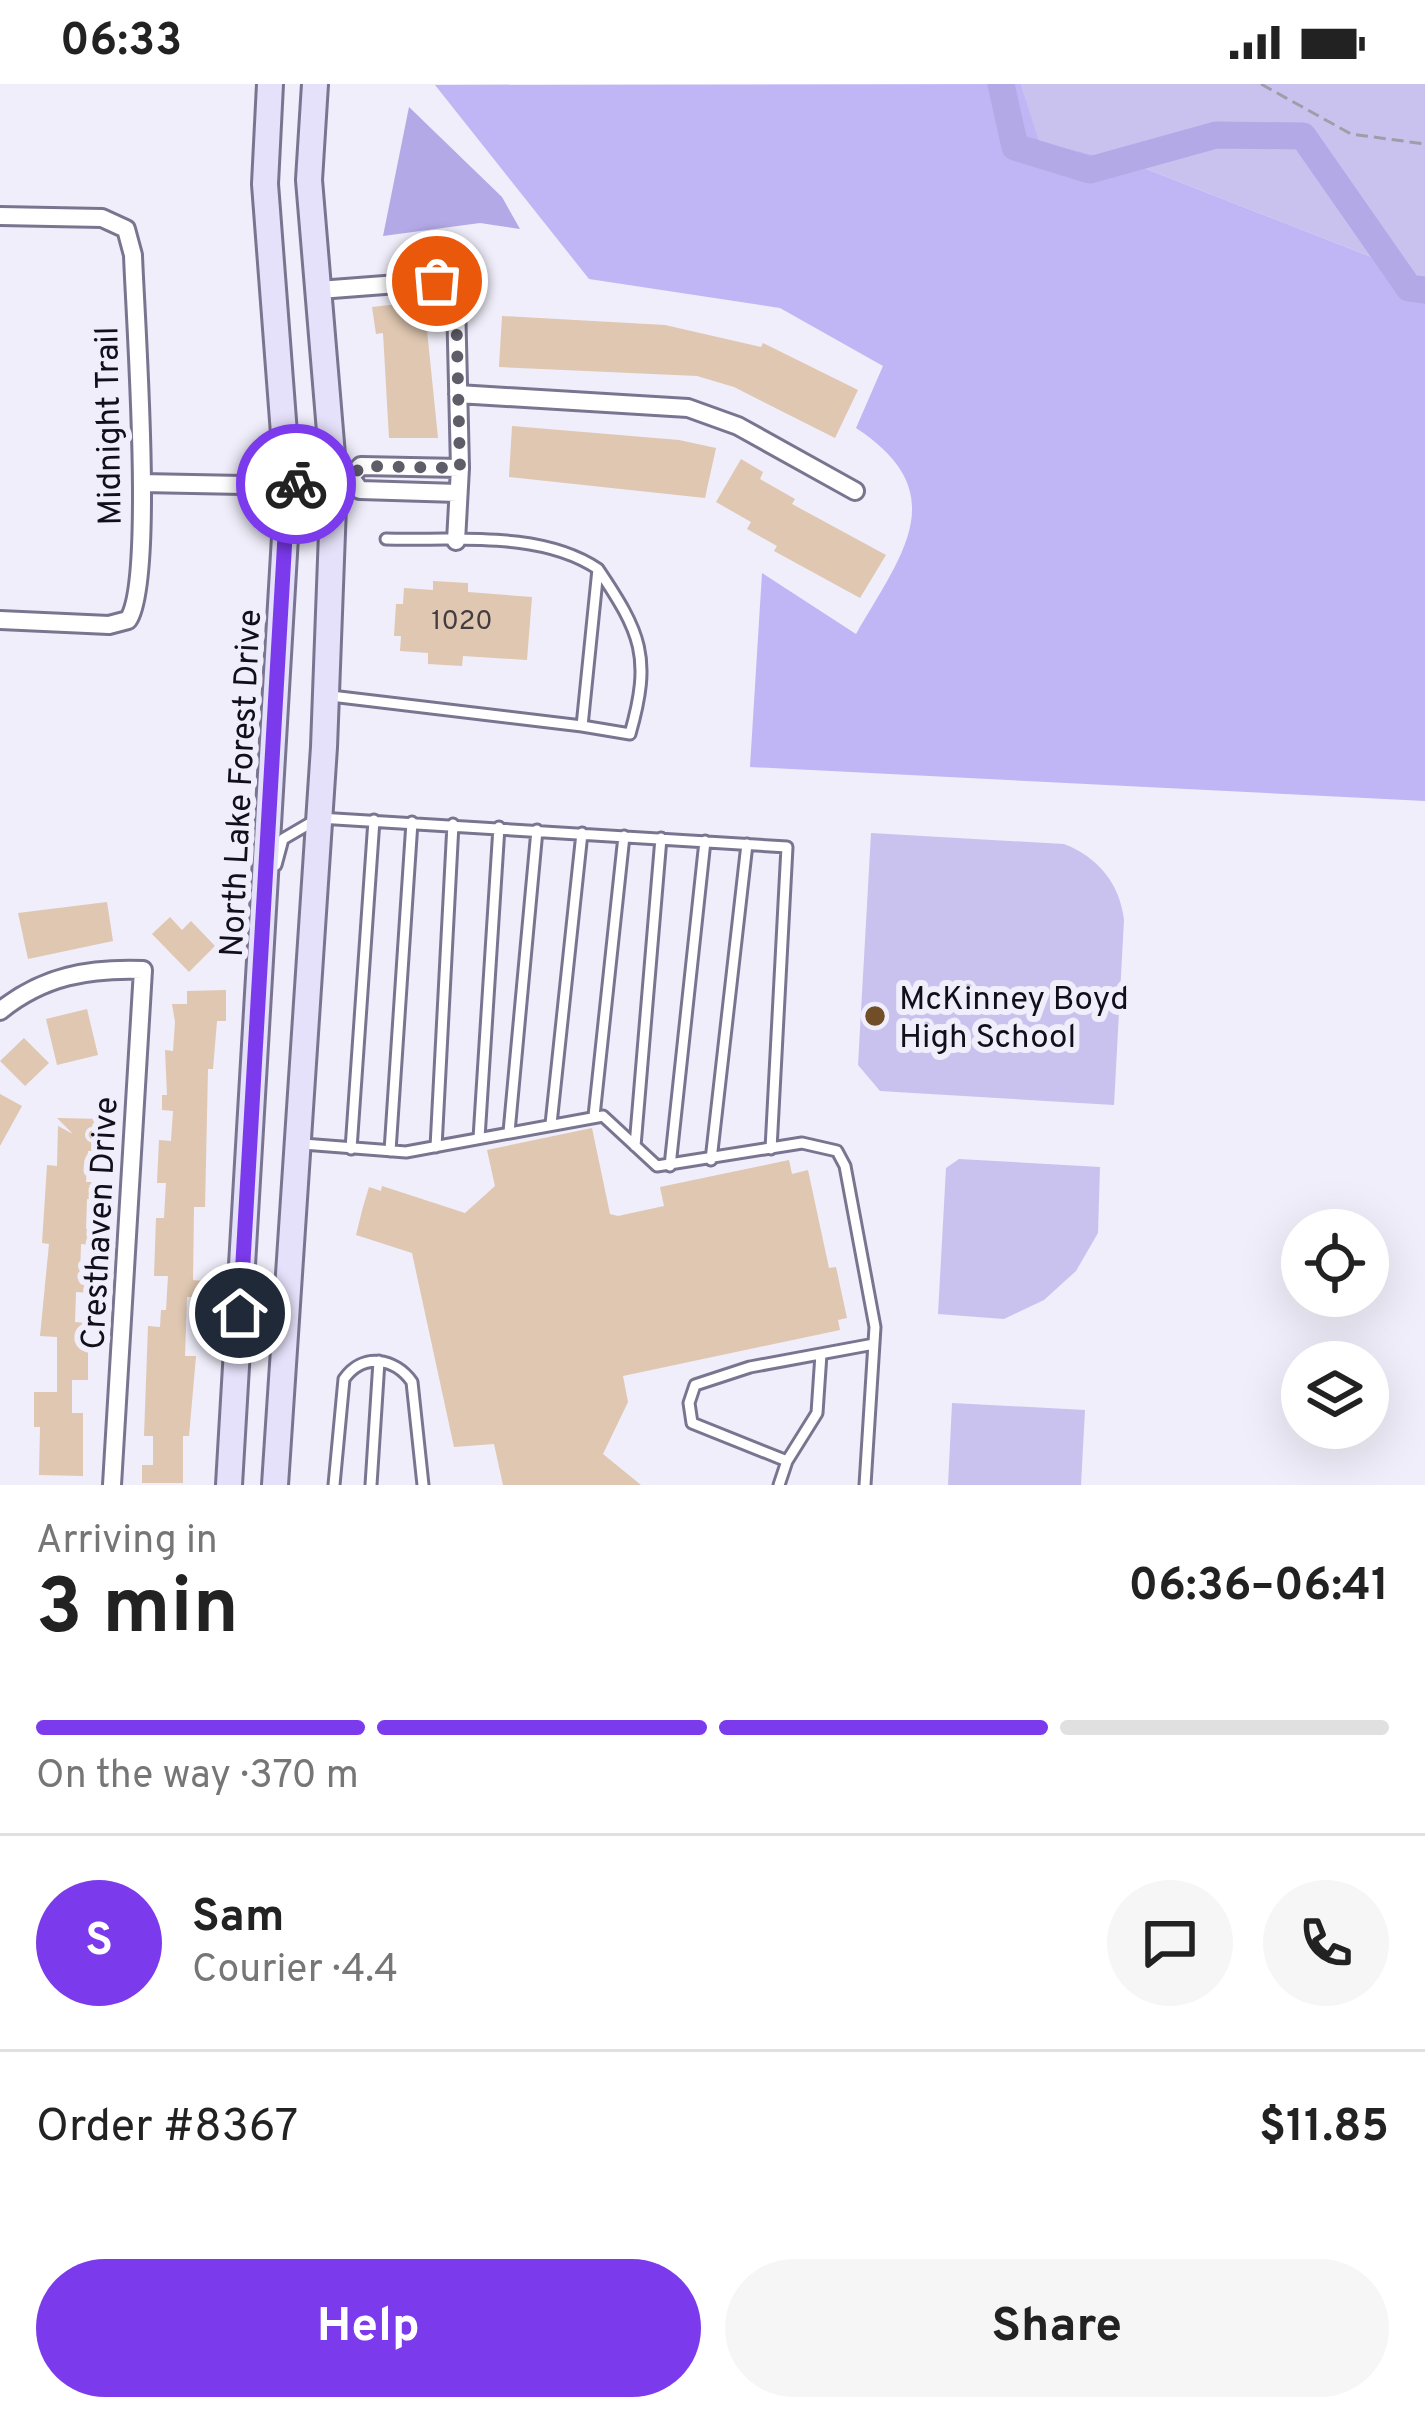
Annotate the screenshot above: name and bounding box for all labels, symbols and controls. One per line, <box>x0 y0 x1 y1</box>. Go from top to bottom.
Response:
text: 06:33 <box>60 14 182 71</box>
pin <box>386 230 488 332</box>
icon: bag <box>404 248 470 314</box>
street label: Midnight Trail <box>88 326 134 526</box>
courier <box>236 424 356 544</box>
icon: bike <box>263 451 329 517</box>
house number: 1020 <box>431 605 493 639</box>
street label: North Lake Forest Drive <box>213 608 273 958</box>
place label: McKinney Boyd High School <box>899 980 1129 1060</box>
marker: McKinney Boyd High School <box>862 1003 888 1029</box>
street label: Cresthaven Drive <box>74 1096 130 1351</box>
map controls <box>1281 1209 1389 1449</box>
button: locate <box>1281 1209 1389 1317</box>
pin <box>189 1262 291 1364</box>
icon: home <box>207 1280 273 1346</box>
button: layers <box>1281 1341 1389 1449</box>
text: Arriving in <box>36 1518 218 1567</box>
text: 06:36–06:41 <box>1129 1559 1389 1616</box>
text: 3 min <box>36 1562 239 1661</box>
text: On the way · 370 m <box>36 1753 359 1802</box>
button: chat <box>1107 1880 1233 2006</box>
button: phone <box>1263 1880 1389 2006</box>
text: Sam <box>192 1890 284 1947</box>
text: S <box>85 1914 113 1971</box>
text: Courier · 4.4 <box>192 1947 398 1996</box>
text: Order #8367 <box>36 2100 298 2157</box>
text: $11.85 <box>1259 2100 1389 2157</box>
button: Help <box>36 2259 701 2397</box>
button: Share <box>725 2259 1389 2397</box>

